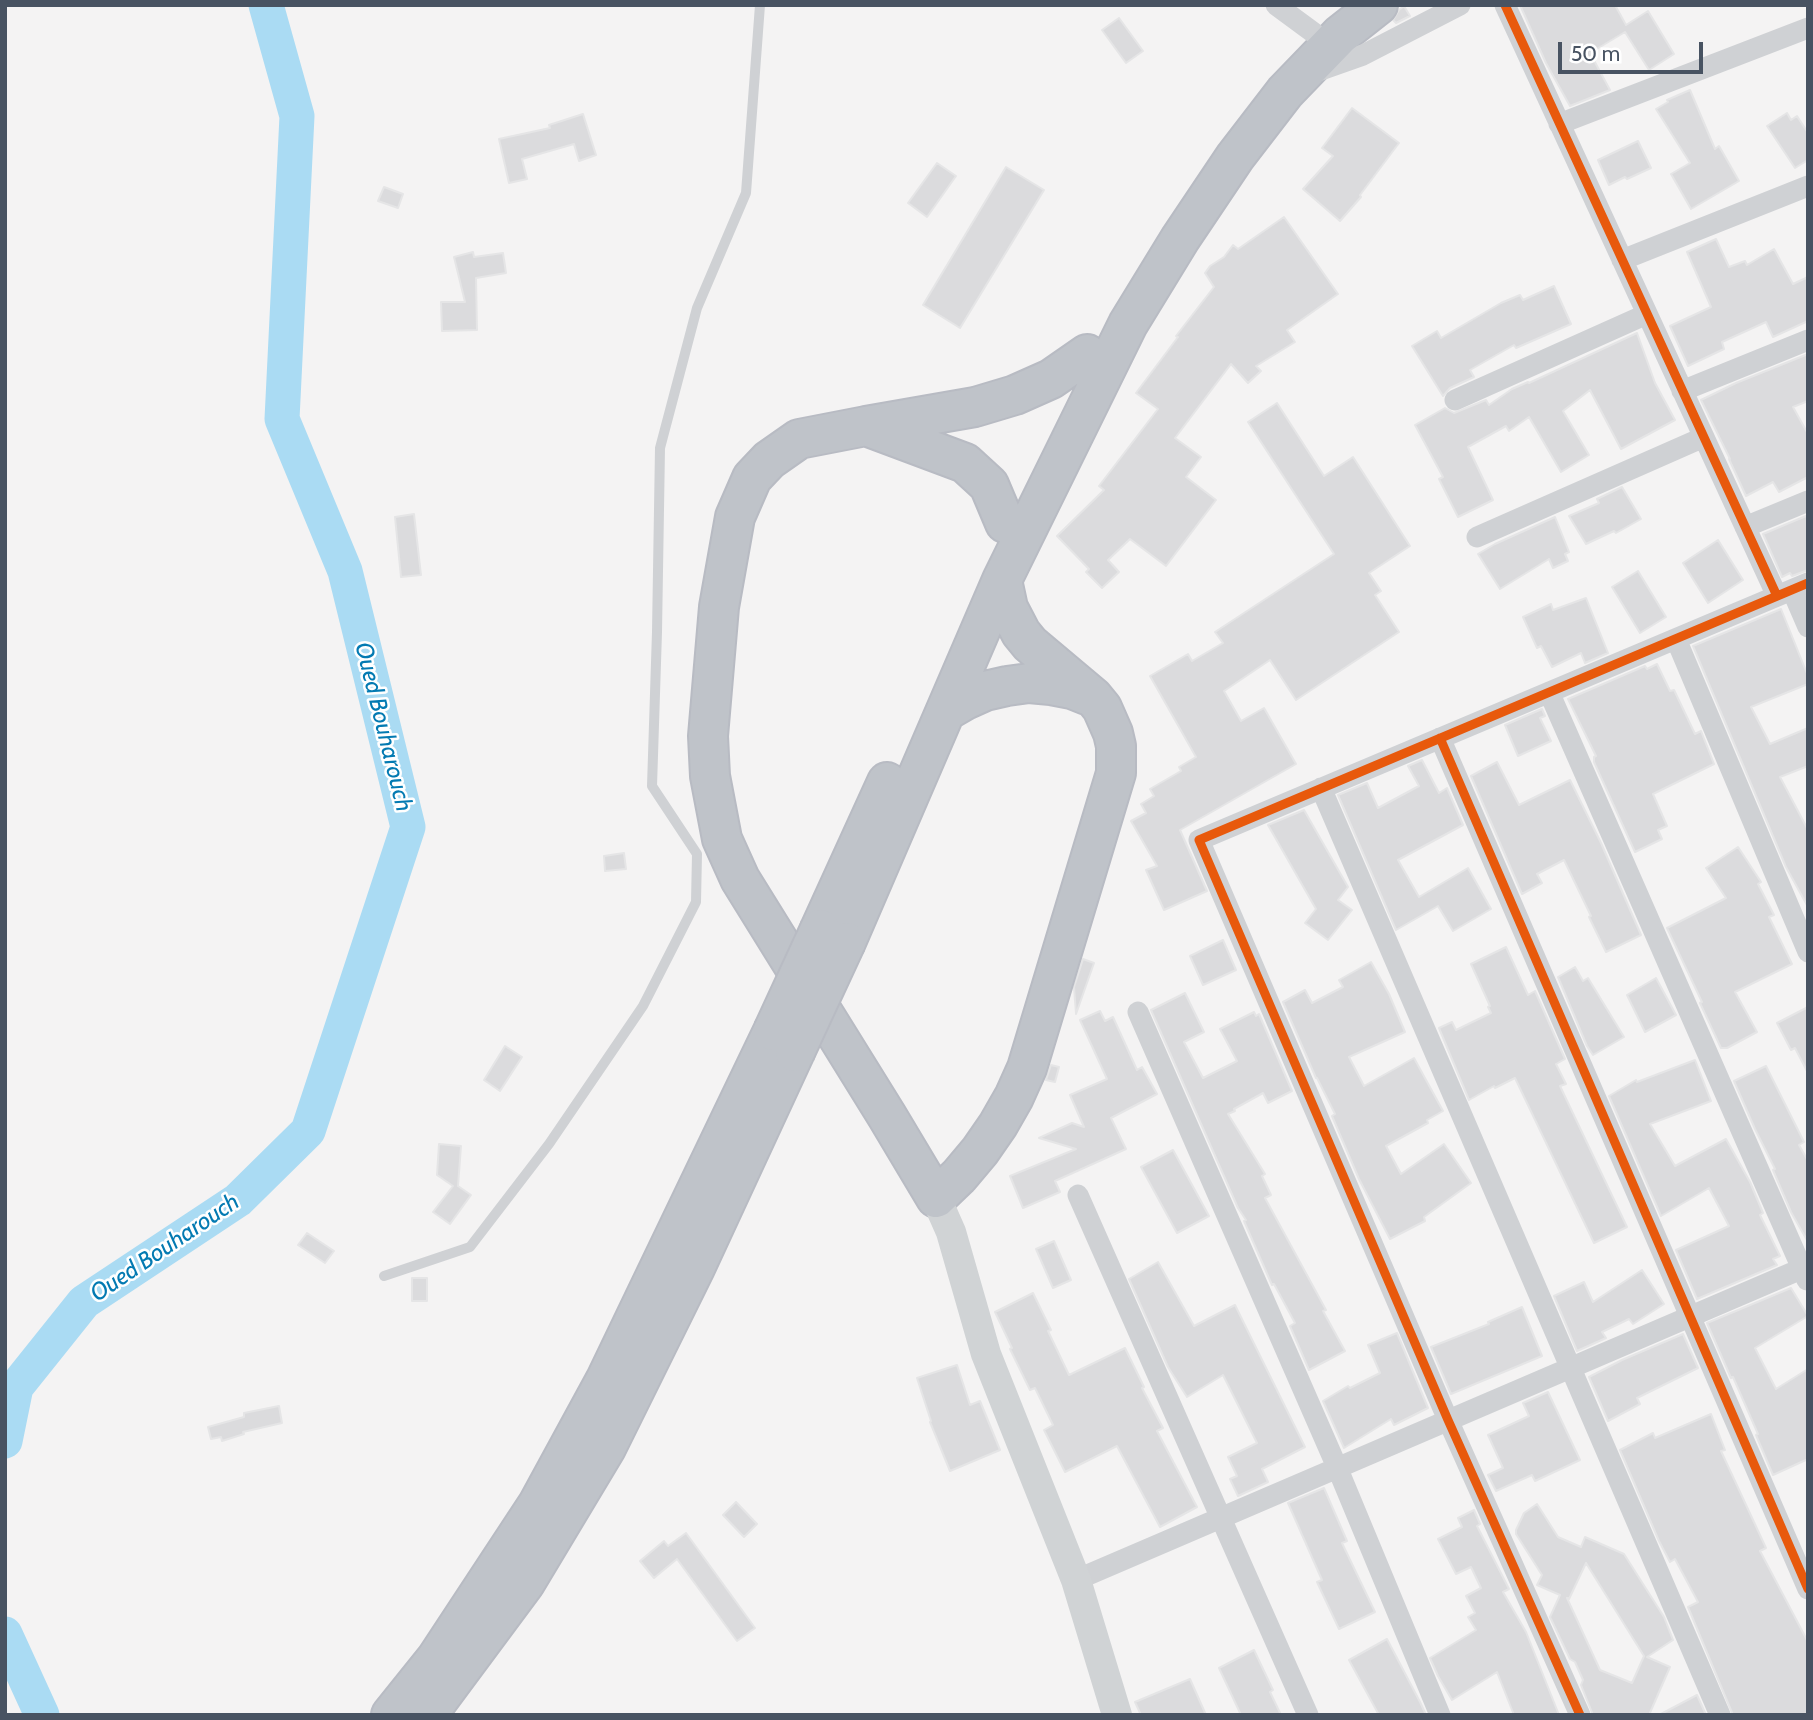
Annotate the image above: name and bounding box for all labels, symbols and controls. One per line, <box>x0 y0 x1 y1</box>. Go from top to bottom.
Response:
scale bar <box>1561 28 1706 72</box>
text: 50 m <box>1571 41 1620 66</box>
water label: Oued Bouharouch <box>348 639 418 815</box>
water label: Oued Bouharouch <box>85 1188 245 1308</box>

